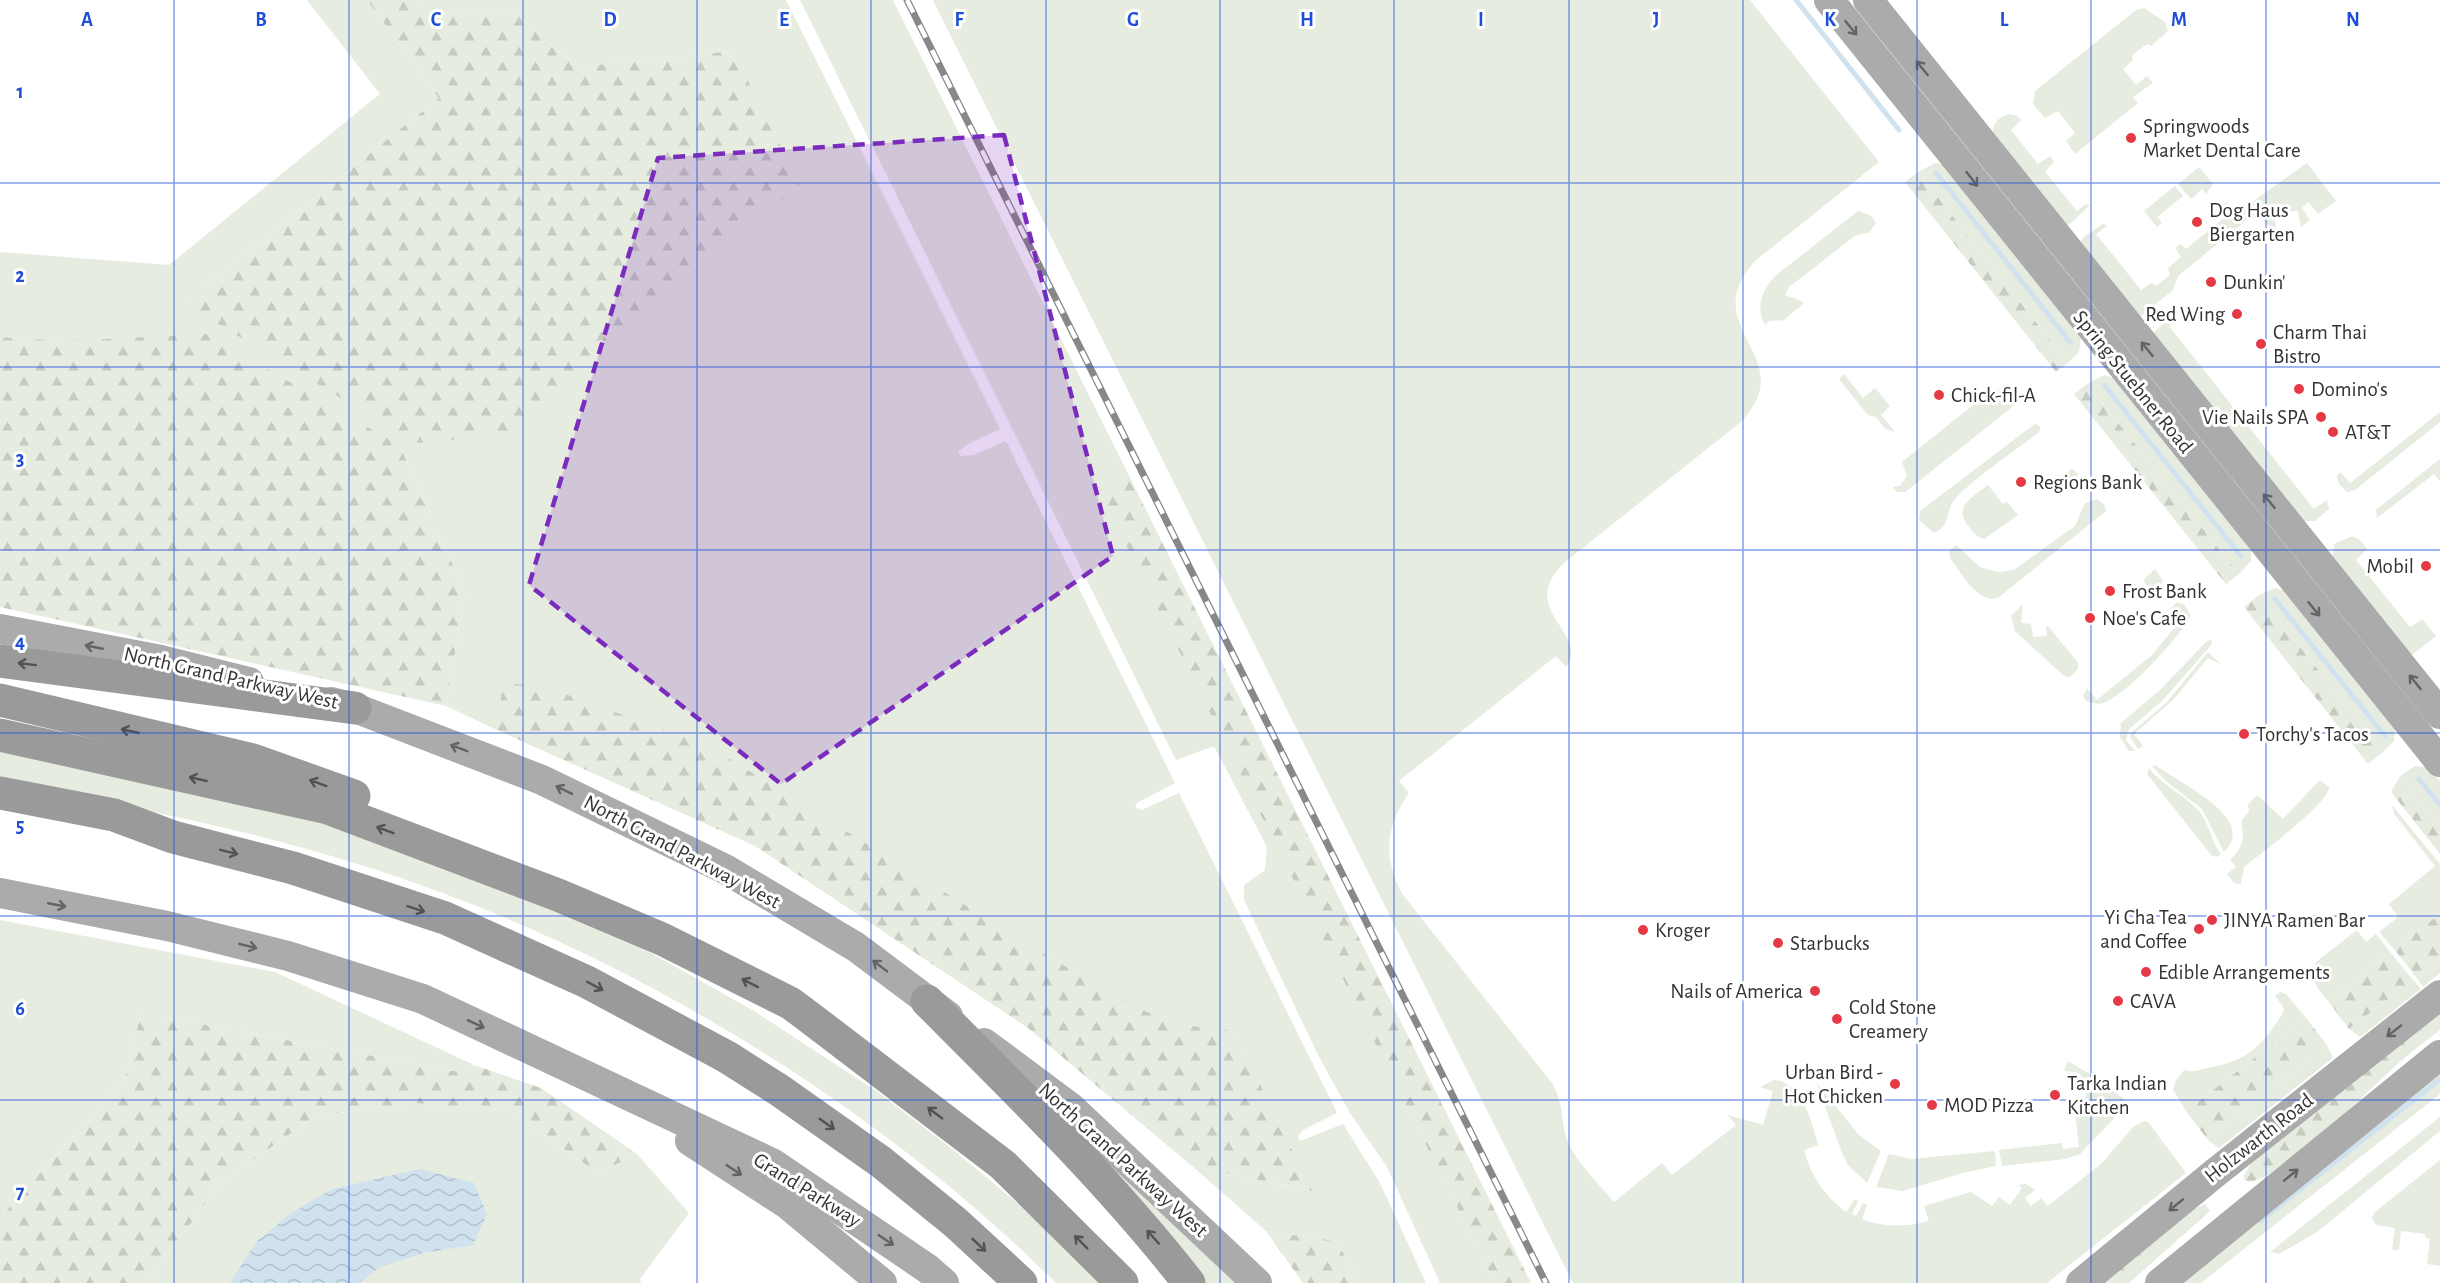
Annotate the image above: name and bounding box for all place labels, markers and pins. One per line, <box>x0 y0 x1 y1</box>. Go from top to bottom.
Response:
place label: Springwoods Market Dental Care <box>2143 116 2301 161</box>
marker: Springwoods Market Dental Care <box>2124 131 2138 145</box>
place label: Dog Haus Biergarten <box>2209 200 2295 245</box>
marker: Dog Haus Biergarten <box>2190 215 2204 229</box>
place label: Dunkin' <box>2223 272 2286 293</box>
marker: Dunkin' <box>2204 275 2218 289</box>
place label: Red Wing <box>2145 304 2226 325</box>
marker: Red Wing <box>2230 307 2244 321</box>
place label: Charm Thai Bistro <box>2273 322 2367 367</box>
marker: Charm Thai Bistro <box>2254 337 2268 351</box>
place label: Domino's <box>2311 379 2388 400</box>
marker: Domino's <box>2292 382 2306 396</box>
place label: Chick-fil-A <box>1951 385 2036 406</box>
marker: Chick-fil-A <box>1932 388 1946 402</box>
place label: Vie Nails SPA <box>2202 407 2309 428</box>
marker: Vie Nails SPA <box>2314 410 2328 424</box>
place label: AT&T <box>2345 422 2391 443</box>
marker: AT&T <box>2326 425 2340 439</box>
place label: Regions Bank <box>2033 472 2142 493</box>
marker: Regions Bank <box>2014 475 2028 489</box>
place label: Mobil <box>2366 556 2414 577</box>
marker: Mobil <box>2419 559 2433 573</box>
place label: Frost Bank <box>2122 581 2207 602</box>
marker: Frost Bank <box>2103 584 2117 598</box>
place label: Noe's Cafe <box>2102 608 2186 629</box>
marker: Noe's Cafe <box>2083 611 2097 625</box>
place label: Torchy's Tacos <box>2256 724 2369 745</box>
marker: Torchy's Tacos <box>2237 727 2251 741</box>
place label: Yi Cha Tea and Coffee <box>2100 907 2187 952</box>
place label: JINYA Ramen Bar <box>2224 910 2365 931</box>
marker: JINYA Ramen Bar <box>2205 913 2219 927</box>
place label: Kroger <box>1655 920 1710 941</box>
marker: Yi Cha Tea and Coffee <box>2192 922 2206 936</box>
marker: Kroger <box>1636 923 1650 937</box>
place label: Starbucks <box>1790 933 1870 954</box>
marker: Starbucks <box>1771 936 1785 950</box>
place label: Edible Arrangements <box>2158 962 2330 983</box>
marker: Edible Arrangements <box>2139 965 2153 979</box>
place label: Nails of America <box>1670 981 1803 1002</box>
marker: Nails of America <box>1808 984 1822 998</box>
place label: CAVA <box>2130 991 2176 1012</box>
marker: CAVA <box>2111 994 2125 1008</box>
place label: Cold Stone Creamery <box>1849 997 1936 1042</box>
marker: Cold Stone Creamery <box>1830 1012 1844 1026</box>
place label: Urban Bird - Hot Chicken <box>1784 1062 1883 1107</box>
place label: Tarka Indian Kitchen <box>2067 1073 2167 1118</box>
marker: Urban Bird - Hot Chicken <box>1888 1077 1902 1091</box>
marker: Tarka Indian Kitchen <box>2048 1088 2062 1102</box>
place label: MOD Pizza <box>1944 1095 2034 1116</box>
marker: MOD Pizza <box>1925 1098 1939 1112</box>

